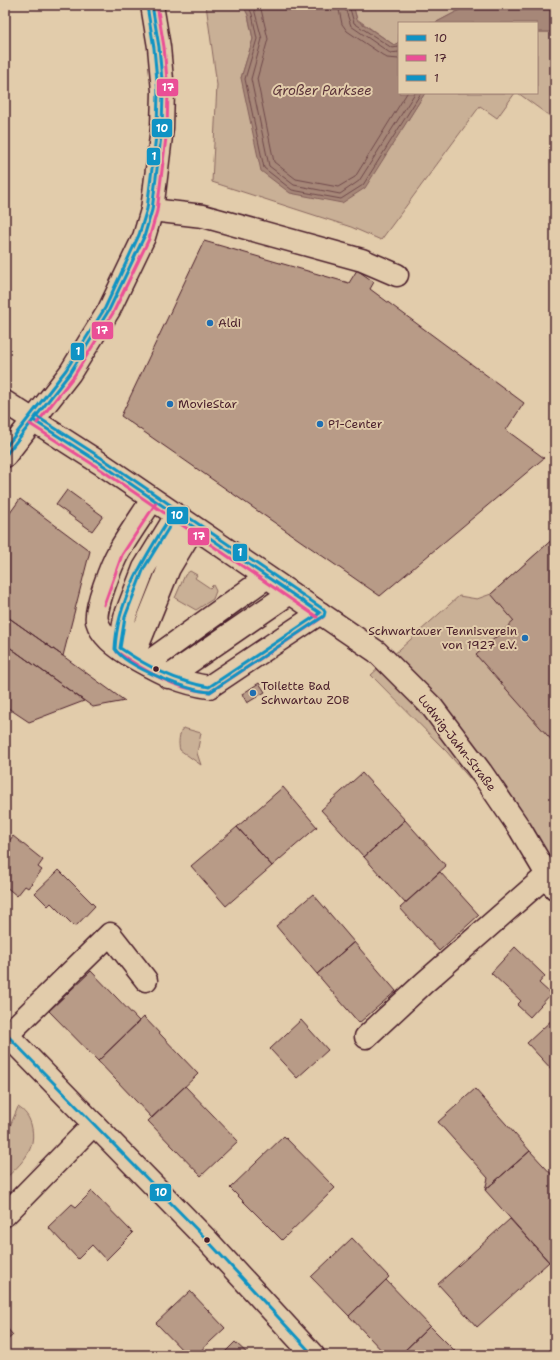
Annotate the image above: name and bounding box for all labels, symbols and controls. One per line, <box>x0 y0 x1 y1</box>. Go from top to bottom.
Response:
legend <box>398 22 538 94</box>
text: 10 <box>434 30 447 46</box>
text: 17 <box>434 50 447 66</box>
text: 1 <box>434 70 439 86</box>
line badge: 17 <box>156 78 179 97</box>
text: 17 <box>162 80 175 95</box>
water label: Großer Parksee <box>272 82 372 99</box>
line badge: 10 <box>151 118 173 138</box>
text: 10 <box>156 121 168 136</box>
line badge: 1 <box>146 147 161 166</box>
text: 1 <box>151 149 157 164</box>
place label: Aldi <box>218 315 241 331</box>
marker: Aldi <box>205 318 215 328</box>
line badge: 17 <box>91 321 114 340</box>
text: 17 <box>96 323 109 338</box>
line badge: 1 <box>70 342 85 361</box>
text: 1 <box>75 344 81 359</box>
place label: MovieStar <box>178 396 238 412</box>
marker: MovieStar <box>165 399 175 409</box>
place label: P1-Center <box>328 416 383 432</box>
marker: P1-Center <box>315 419 325 429</box>
line badge: 10 <box>166 506 189 525</box>
text: 10 <box>171 508 183 523</box>
line badge: 17 <box>187 527 210 546</box>
text: 17 <box>193 529 206 544</box>
line badge: 1 <box>232 543 248 562</box>
text: 1 <box>237 545 243 560</box>
place label: Schwartauer Tennisverein von 1927 e.V. <box>368 623 517 653</box>
marker: Schwartauer Tennisverein von 1927 e.V. <box>520 633 530 643</box>
unlabelled marker <box>151 664 161 674</box>
place label: Toilette Bad Schwartau ZOB <box>261 678 349 708</box>
marker: Toilette Bad Schwartau ZOB <box>248 688 258 698</box>
street label: Ludwig-Jahn-Straße <box>414 691 500 795</box>
line badge: 10 <box>149 1183 172 1202</box>
text: 10 <box>155 1185 167 1200</box>
unlabelled marker <box>202 1235 212 1245</box>

